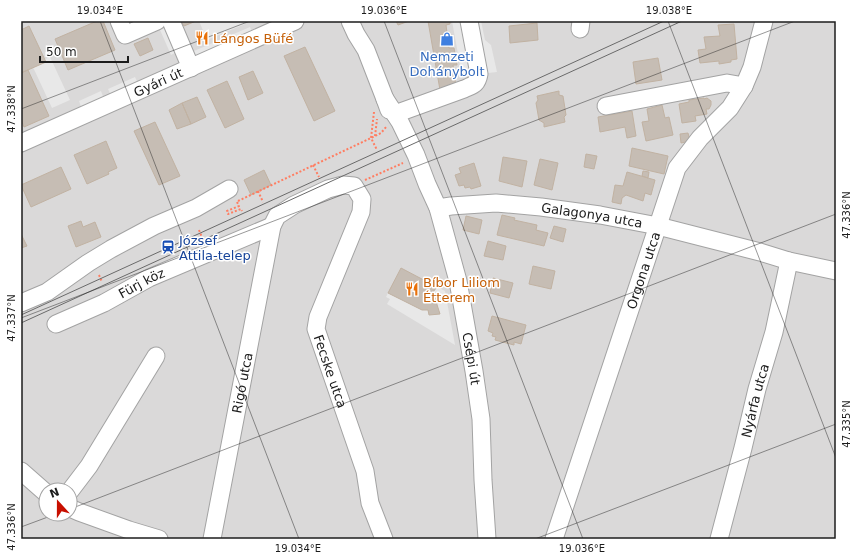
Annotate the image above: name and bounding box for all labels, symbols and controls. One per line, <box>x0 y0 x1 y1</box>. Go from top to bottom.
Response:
text: 19.034°E <box>77 5 123 16</box>
text: 19.036°E <box>361 5 407 16</box>
text: 19.038°E <box>646 5 692 16</box>
restaurant icon: Lángos Büfé <box>194 30 210 46</box>
place label: Lángos Büfé <box>213 31 293 46</box>
shop icon: Nemzeti Dohánybolt <box>439 31 455 47</box>
scale bar <box>40 38 128 64</box>
text: 50 m <box>46 45 77 59</box>
place label: Nemzeti Dohánybolt <box>409 49 485 79</box>
street label: Gyári út <box>131 65 185 99</box>
text: 47.338°N <box>6 85 17 133</box>
text: 47.336°N <box>841 191 852 239</box>
street label: Galagonya utca <box>540 200 644 230</box>
street label: Orgona utca <box>623 230 663 311</box>
place label: József Attila-telep <box>178 233 251 263</box>
station icon: József Attila-telep <box>160 239 176 255</box>
street label: Fürj köz <box>116 265 167 301</box>
place label: Bíbor Liliom Étterem <box>423 275 500 305</box>
restaurant icon: Bíbor Liliom Étterem <box>404 281 420 297</box>
text: 47.337°N <box>6 294 17 342</box>
street label: Csépi út <box>460 331 483 386</box>
street label: Fecske utca <box>311 333 350 410</box>
street label: Rigó utca <box>229 351 255 414</box>
street label: Nyárfa utca <box>738 362 772 439</box>
text: 47.335°N <box>841 400 852 448</box>
north arrow <box>38 482 78 522</box>
text: N <box>48 485 61 501</box>
text: 47.336°N <box>6 503 17 551</box>
text: 19.034°E <box>275 543 321 554</box>
text: 19.036°E <box>559 543 605 554</box>

